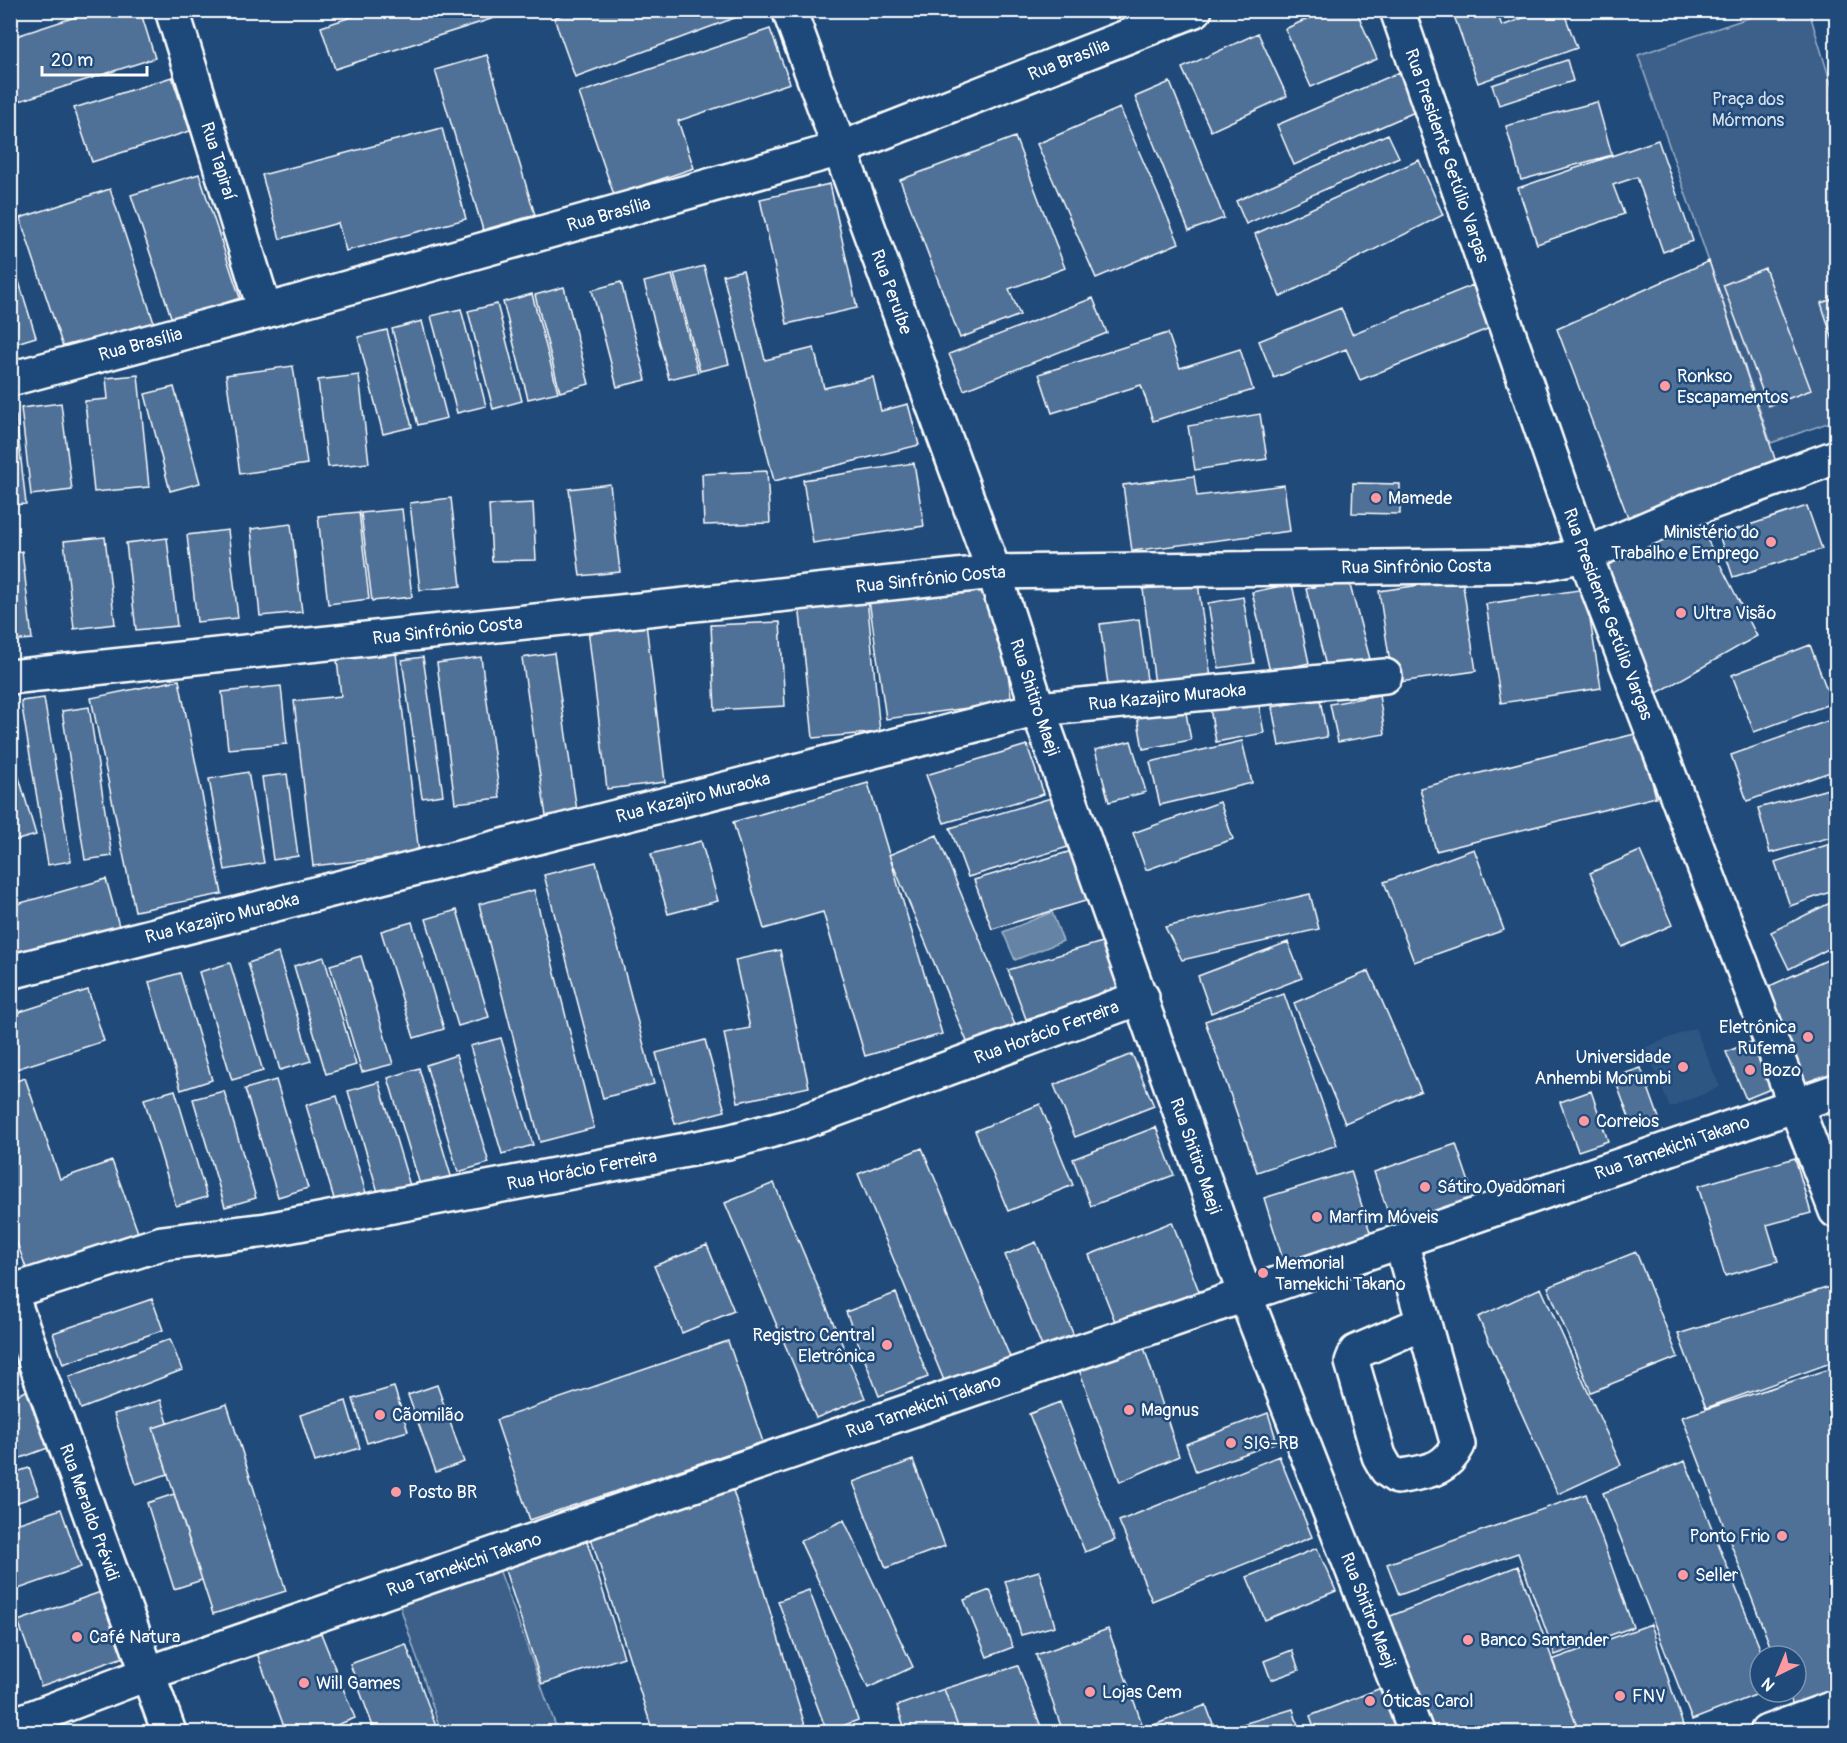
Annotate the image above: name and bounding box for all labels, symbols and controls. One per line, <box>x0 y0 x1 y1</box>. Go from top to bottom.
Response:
street label: Rua Brasília <box>1025 33 1113 86</box>
scale bar <box>42 39 147 77</box>
street label: Rua Presidente Getúlio Vargas <box>1400 46 1495 266</box>
text: 20 m <box>51 49 93 72</box>
park label: Praça dos Mórmons <box>1712 88 1784 132</box>
street label: Rua Tapiraí <box>196 119 242 203</box>
street label: Rua Brasília <box>564 191 653 237</box>
street label: Rua Peruíbe <box>866 246 918 338</box>
street label: Rua Brasília <box>96 322 185 366</box>
place label: Ronkso Escapamentos <box>1677 365 1788 409</box>
marker: Ronkso Escapamentos <box>1658 379 1672 393</box>
place label: Mamede <box>1388 487 1452 510</box>
marker: Mamede <box>1369 491 1383 505</box>
street label: Rua Presidente Getúlio Vargas <box>1558 505 1659 723</box>
place label: Ministério do Trabalho e Emprego <box>1611 521 1759 565</box>
marker: Ministério do Trabalho e Emprego <box>1764 535 1778 549</box>
street label: Rua Sinfrônio Costa <box>1341 554 1492 579</box>
street label: Rua Sinfrônio Costa <box>855 560 1006 598</box>
place label: Ultra Visão <box>1693 602 1776 625</box>
marker: Ultra Visão <box>1674 606 1688 620</box>
street label: Rua Sinfrônio Costa <box>371 611 524 650</box>
street label: Rua Shitiro Maeji <box>1005 636 1065 759</box>
street label: Rua Kazajiro Muraoka <box>1087 678 1247 716</box>
street label: Rua Kazajiro Muraoka <box>614 767 772 828</box>
street label: Rua Kazajiro Muraoka <box>143 887 302 948</box>
street label: Rua Horácio Ferreira <box>971 995 1122 1069</box>
place label: Eletrônica Rufema <box>1719 1016 1796 1060</box>
marker: Eletrônica Rufema <box>1801 1030 1815 1044</box>
place label: Universidade Anhembi Morumbi <box>1534 1046 1671 1090</box>
place label: Bozo <box>1762 1059 1801 1082</box>
marker: Universidade Anhembi Morumbi <box>1676 1060 1690 1074</box>
marker: Bozo <box>1743 1063 1757 1077</box>
street label: Rua Shitiro Maeji <box>1165 1095 1227 1217</box>
street label: Rua Tamekichi Takano <box>1592 1110 1753 1185</box>
place label: Correios <box>1596 1110 1659 1133</box>
marker: Correios <box>1577 1114 1591 1128</box>
street label: Rua Horácio Ferreira <box>505 1144 659 1195</box>
place label: Sátiro Oyadomari <box>1437 1176 1565 1199</box>
marker: Sátiro Oyadomari <box>1418 1180 1432 1194</box>
place label: Marfim Móveis <box>1329 1206 1438 1229</box>
marker: Marfim Móveis <box>1310 1210 1324 1224</box>
place label: Memorial Tamekichi Takano <box>1275 1252 1406 1296</box>
marker: Memorial Tamekichi Takano <box>1256 1266 1270 1280</box>
place label: Registro Central Eletrônica <box>753 1324 875 1368</box>
marker: Registro Central Eletrônica <box>880 1338 894 1352</box>
street label: Rua Tamekichi Takano <box>843 1368 1004 1443</box>
place label: Magnus <box>1141 1399 1199 1422</box>
marker: Magnus <box>1122 1403 1136 1417</box>
place label: Cãomilão <box>392 1404 464 1427</box>
marker: Cãomilão <box>373 1408 387 1422</box>
place label: SIG-RB <box>1243 1432 1299 1455</box>
marker: SIG-RB <box>1224 1436 1238 1450</box>
street label: Rua Meraldo Prévidi <box>54 1441 125 1584</box>
place label: Posto BR <box>408 1481 477 1504</box>
marker: Posto BR <box>389 1485 403 1499</box>
place label: Ponto Frio <box>1690 1525 1770 1548</box>
street label: Rua Tamekichi Takano <box>383 1527 545 1602</box>
marker: Ponto Frio <box>1775 1529 1789 1543</box>
street label: Rua Shitiro Maeji <box>1335 1549 1401 1671</box>
place label: Seller <box>1695 1564 1739 1587</box>
marker: Seller <box>1676 1568 1690 1582</box>
place label: Café Natura <box>89 1626 180 1649</box>
place label: Banco Santander <box>1480 1629 1609 1652</box>
marker: Café Natura <box>70 1630 84 1644</box>
marker: Banco Santander <box>1461 1633 1475 1647</box>
north arrow <box>1748 1644 1808 1704</box>
place label: Will Games <box>316 1672 400 1695</box>
text: N <box>1758 1673 1779 1695</box>
marker: Will Games <box>297 1676 311 1690</box>
place label: Lojas Cem <box>1102 1681 1182 1704</box>
marker: Lojas Cem <box>1083 1685 1097 1699</box>
place label: FNV <box>1632 1685 1666 1708</box>
place label: Óticas Carol <box>1382 1689 1474 1713</box>
marker: FNV <box>1613 1689 1627 1703</box>
marker: Óticas Carol <box>1363 1694 1377 1708</box>

